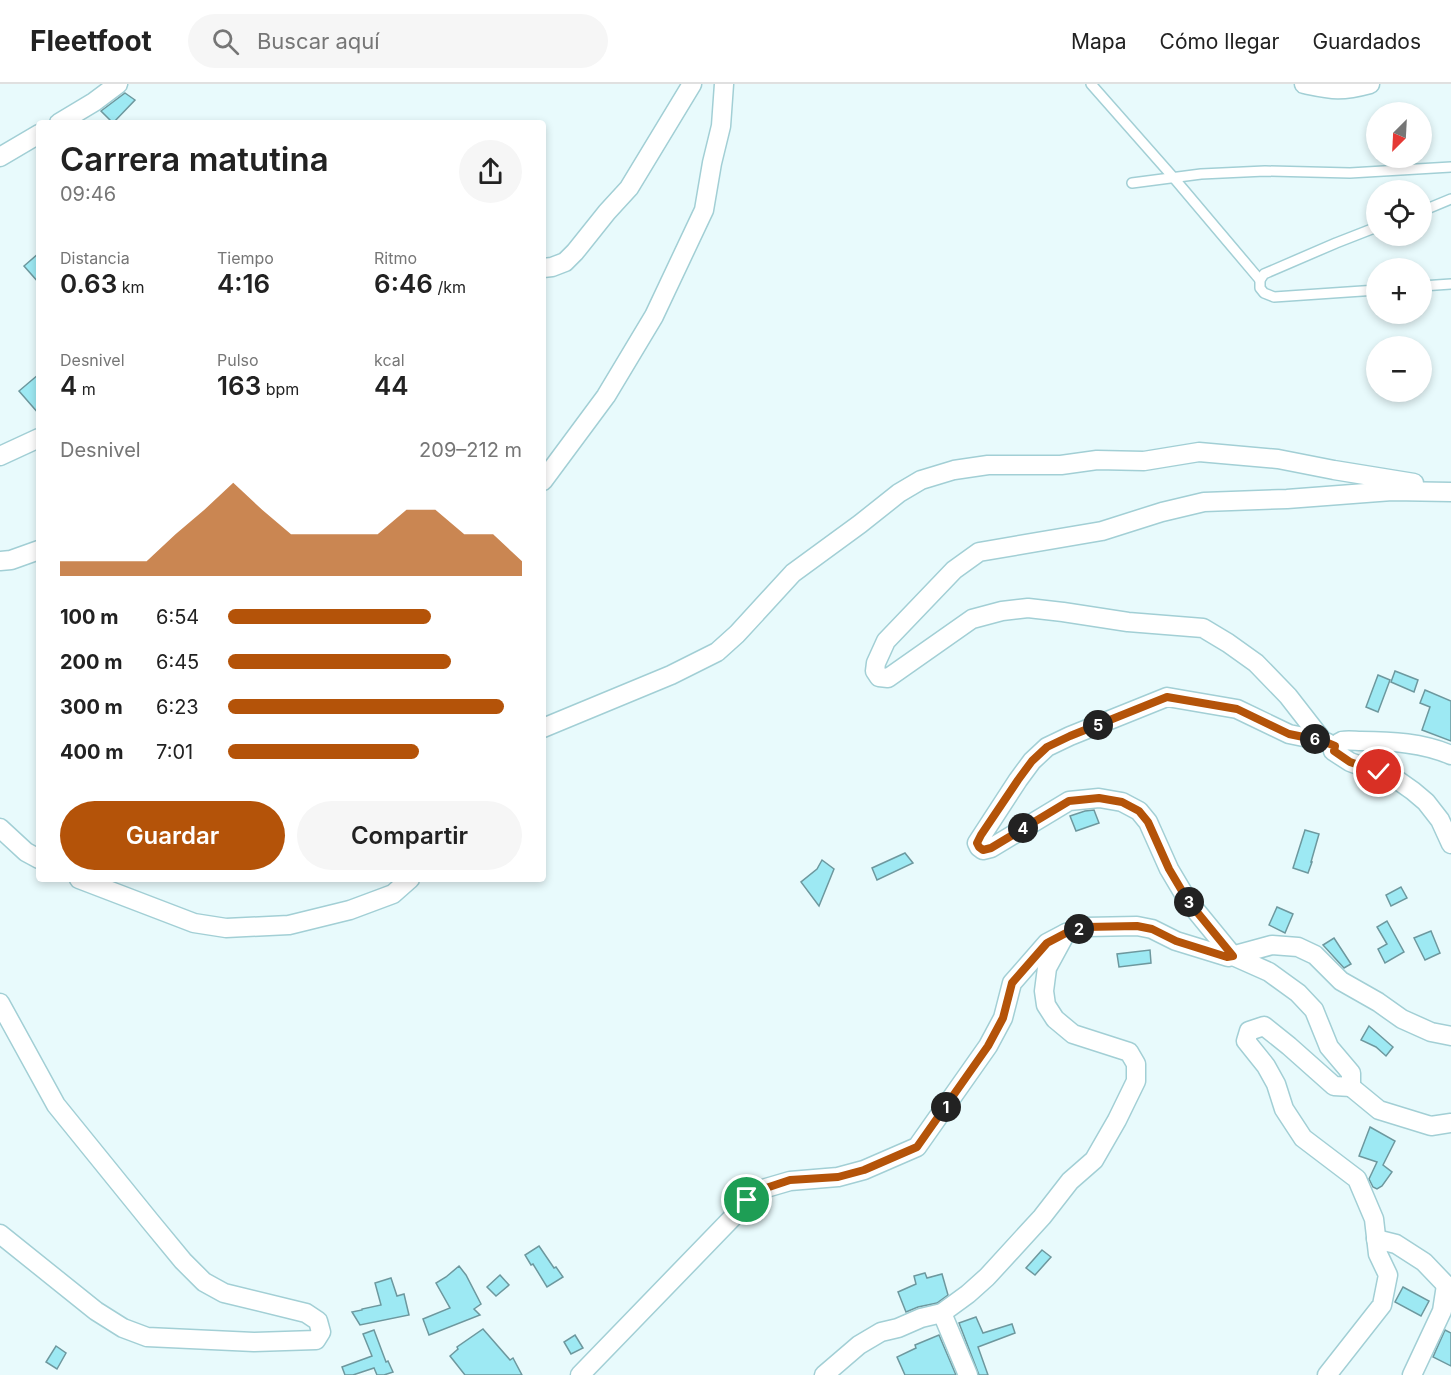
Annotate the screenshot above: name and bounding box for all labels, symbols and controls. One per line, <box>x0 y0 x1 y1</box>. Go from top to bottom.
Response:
search box <box>188 14 608 68</box>
text: Fleetfoot <box>30 24 152 58</box>
icon: search <box>209 25 242 58</box>
text: Buscar aquí <box>257 28 380 54</box>
text: Mapa <box>1071 29 1127 54</box>
text: Cómo llegar <box>1160 29 1279 54</box>
text: Guardados <box>1312 29 1421 54</box>
north arrow <box>1366 102 1432 168</box>
map controls <box>1366 102 1432 402</box>
text: Carrera matutina <box>60 139 329 179</box>
button: share <box>459 140 522 203</box>
button: locate <box>1366 180 1432 246</box>
text: 09:46 <box>60 182 116 206</box>
text: Distancia <box>60 248 130 268</box>
text: Tiempo <box>217 248 274 268</box>
text: Ritmo <box>374 248 417 268</box>
button: + <box>1366 258 1432 324</box>
text: 0.63 <box>60 268 117 299</box>
text: 4:16 <box>217 268 270 299</box>
text: 6:46 <box>374 268 433 299</box>
text: km <box>117 277 144 297</box>
text: /km <box>433 277 466 297</box>
button: − <box>1366 336 1432 402</box>
text: Desnivel <box>60 350 125 370</box>
text: Pulso <box>217 350 259 370</box>
text: kcal <box>374 350 405 370</box>
text: 4 <box>60 370 77 401</box>
text: 163 <box>217 370 261 401</box>
text: 44 <box>374 370 409 401</box>
text: m <box>77 379 96 399</box>
text: bpm <box>261 379 299 399</box>
text: Desnivel <box>60 438 141 462</box>
text: 209–212 m <box>419 438 522 462</box>
text: 100 m <box>60 605 119 629</box>
text: 6:54 <box>156 605 199 629</box>
text: 200 m <box>60 650 123 674</box>
text: 6:45 <box>156 650 199 674</box>
text: 300 m <box>60 695 123 719</box>
text: 6:23 <box>156 695 199 719</box>
pin: 5 <box>1083 710 1113 740</box>
text: 5 <box>1093 715 1103 735</box>
pin: 6 <box>1300 724 1330 754</box>
text: 6 <box>1310 729 1320 749</box>
text: 400 m <box>60 740 124 764</box>
text: 7:01 <box>156 740 193 764</box>
pin <box>1353 746 1404 797</box>
icon: check <box>1362 755 1395 788</box>
button: Guardar <box>60 801 285 870</box>
button: Compartir <box>297 801 522 870</box>
pin: 4 <box>1008 813 1038 843</box>
text: 4 <box>1018 818 1028 838</box>
pin: 3 <box>1174 887 1204 917</box>
text: 3 <box>1184 892 1194 912</box>
pin: 2 <box>1064 914 1094 944</box>
text: 2 <box>1074 919 1084 939</box>
pin: 1 <box>931 1092 961 1122</box>
text: 1 <box>943 1097 949 1117</box>
pin <box>721 1174 772 1225</box>
icon: arrive <box>730 1183 763 1216</box>

